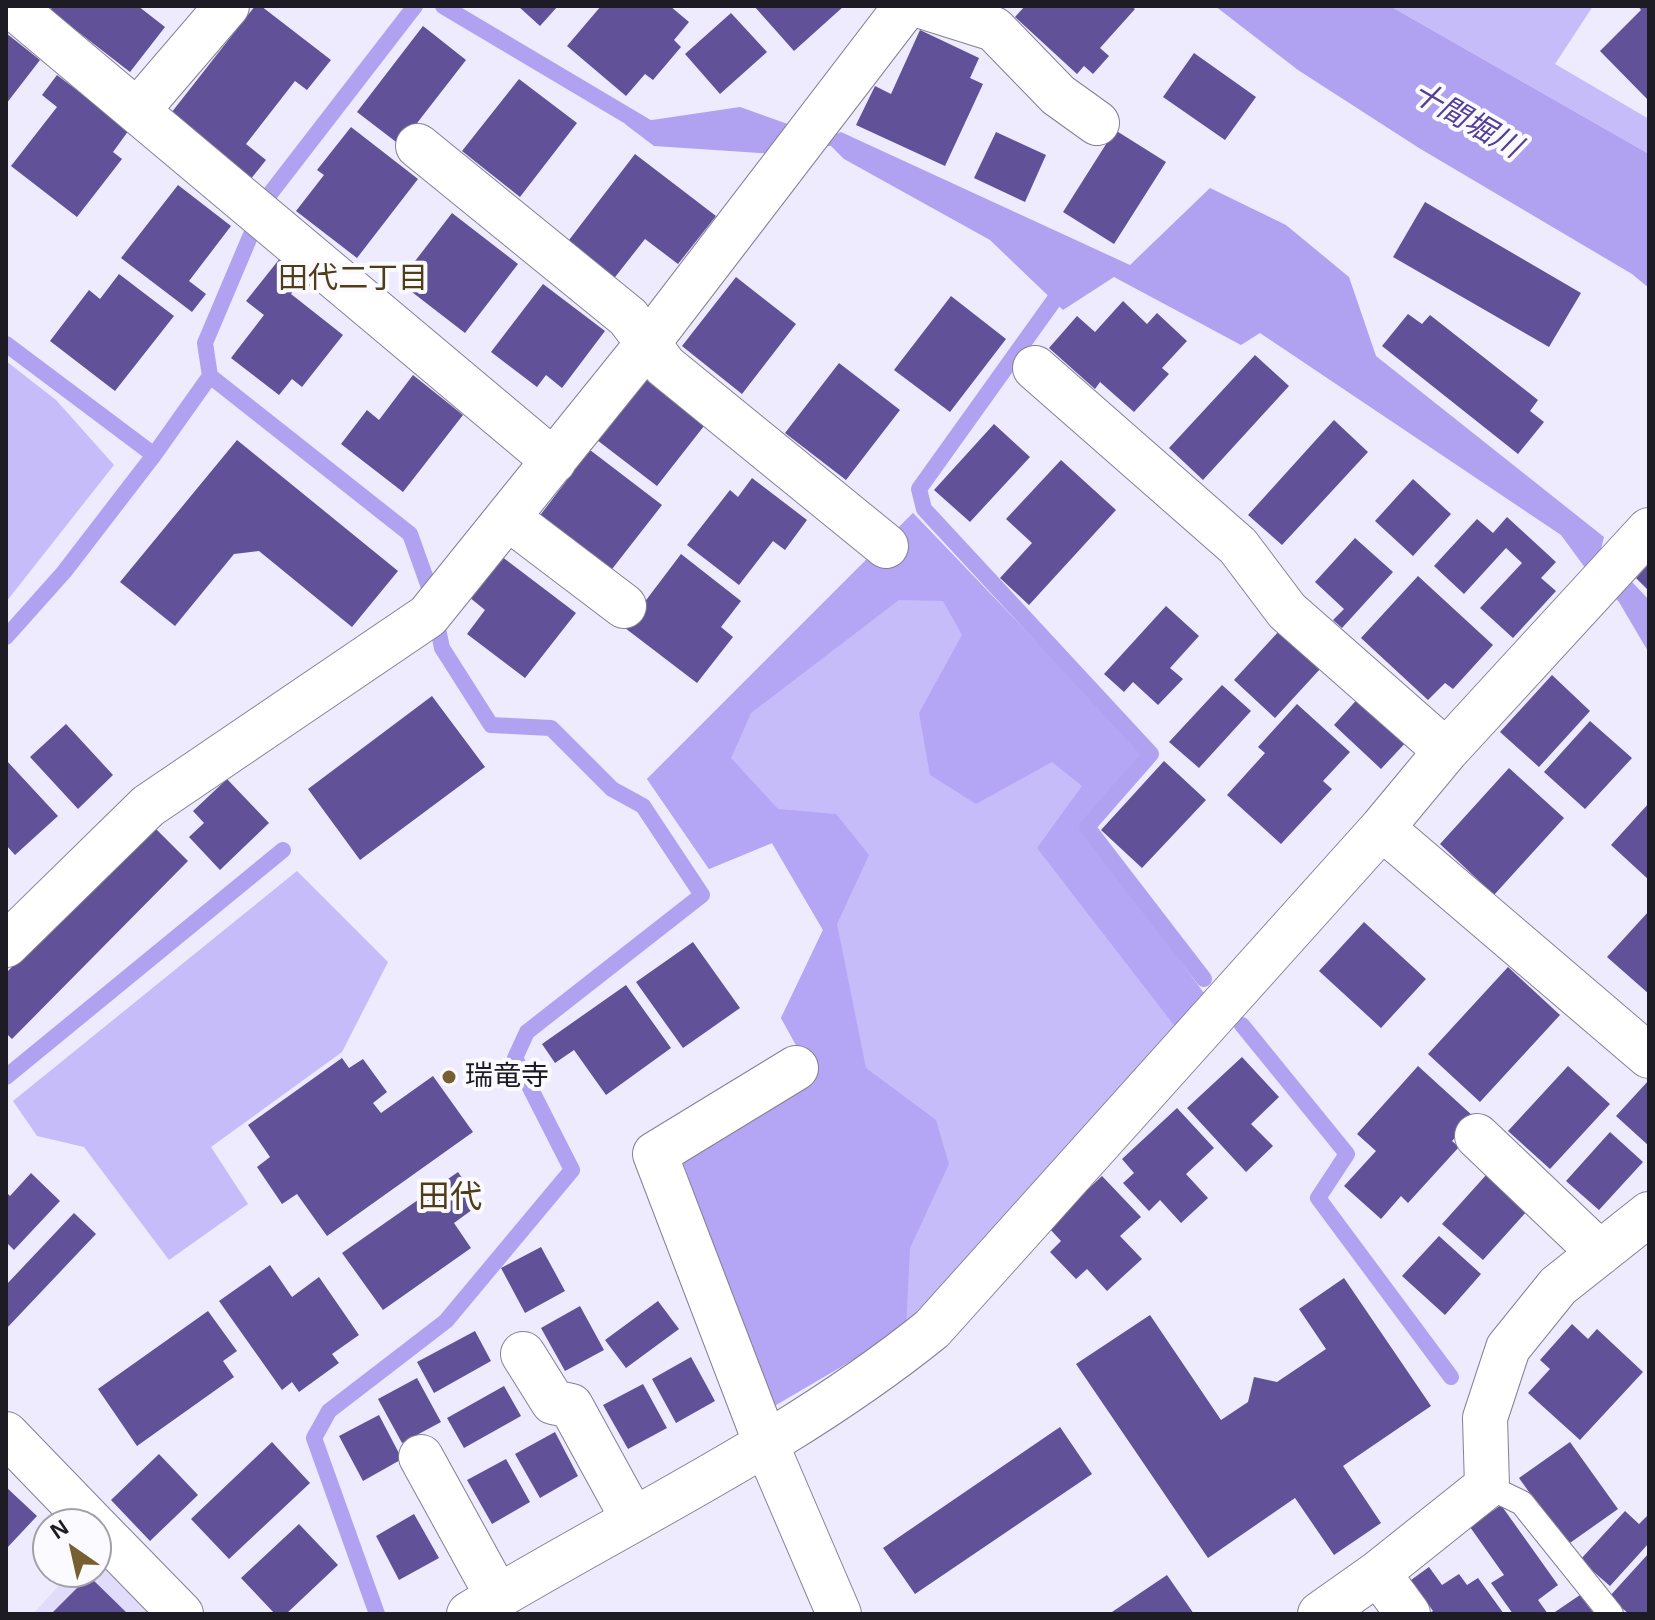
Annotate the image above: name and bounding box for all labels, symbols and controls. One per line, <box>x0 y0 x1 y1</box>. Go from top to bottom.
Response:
water label: 十間堀川 <box>1405 75 1527 167</box>
district label: 田代二丁目 <box>278 262 428 298</box>
place label: 瑞竜寺 <box>465 1060 549 1094</box>
marker: 瑞竜寺 <box>440 1068 458 1086</box>
district label: 田代 <box>418 1179 482 1217</box>
north arrow <box>32 1508 112 1588</box>
text: N <box>46 1515 73 1544</box>

